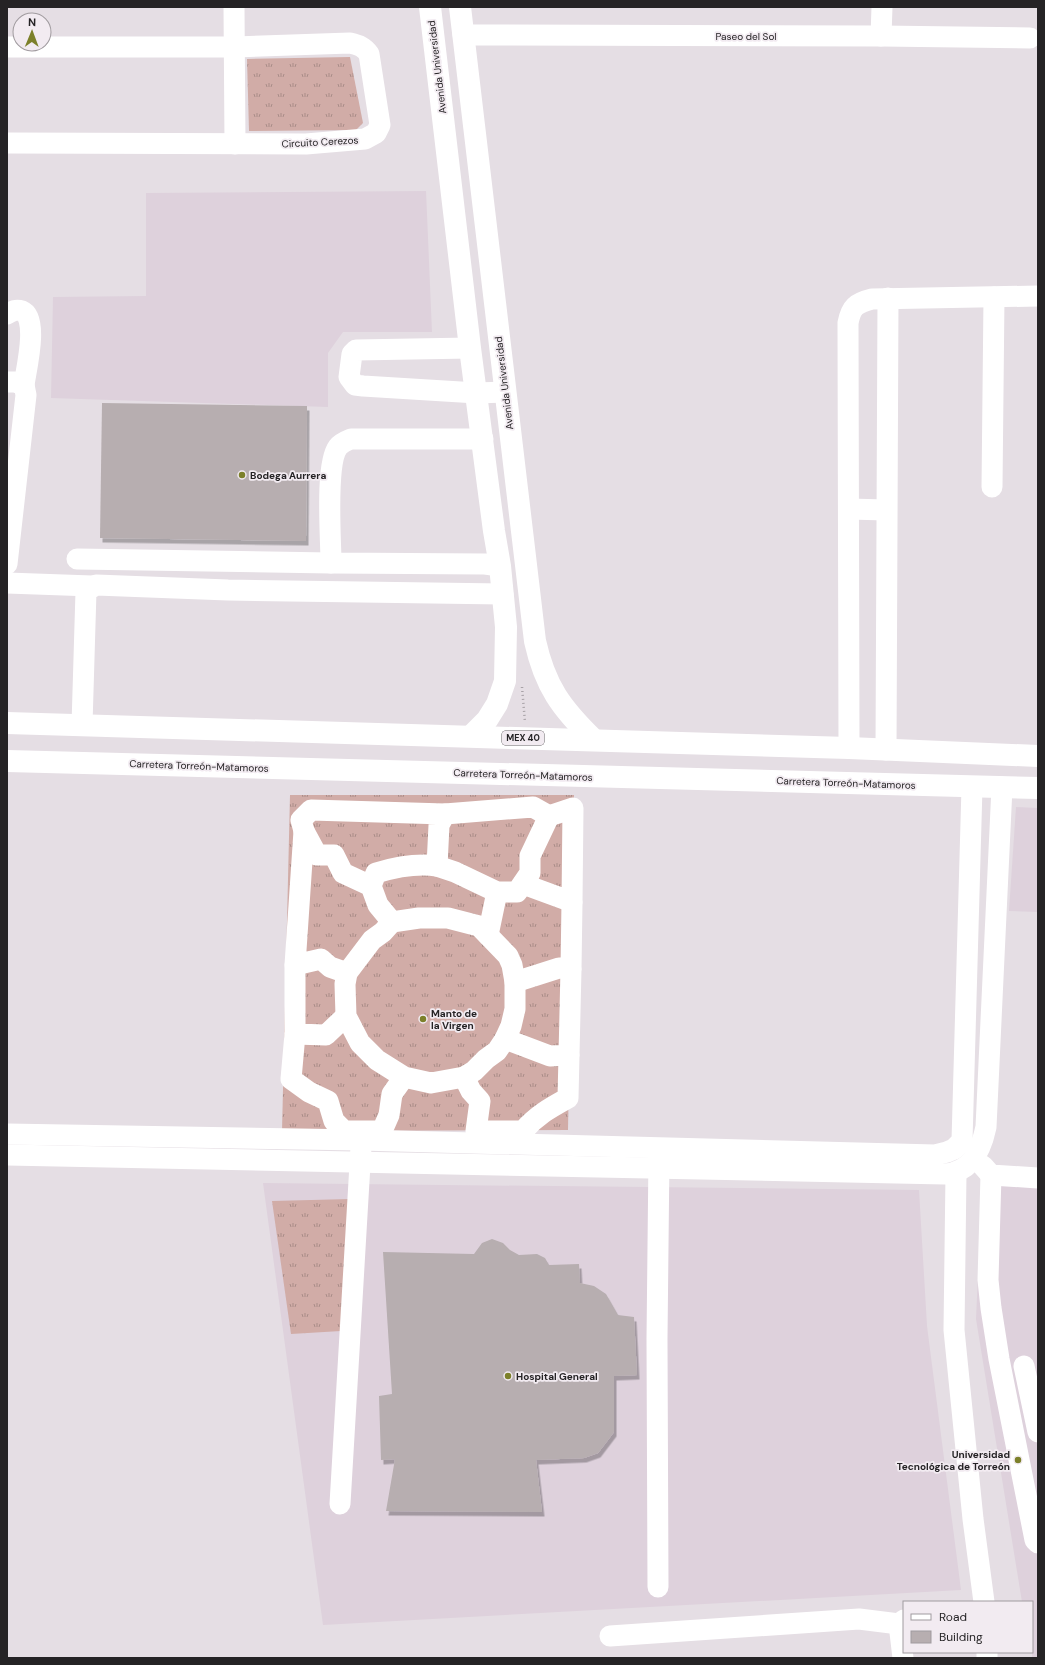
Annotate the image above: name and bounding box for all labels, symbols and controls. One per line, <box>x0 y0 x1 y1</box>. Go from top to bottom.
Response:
north arrow <box>12 12 52 52</box>
text: N <box>28 15 36 29</box>
street label: Avenida Universidad <box>425 20 449 114</box>
street label: Paseo del Sol <box>715 30 777 43</box>
street label: Circuito Cerezos <box>281 133 359 151</box>
street label: Avenida Universidad <box>492 336 516 430</box>
place label: Bodega Aurrera <box>250 469 326 482</box>
marker: Bodega Aurrera <box>237 470 247 480</box>
road number: MEX 40 <box>502 731 544 745</box>
street label: Carretera Torreón-Matamoros <box>129 757 269 775</box>
street label: Carretera Torreón-Matamoros <box>453 766 593 784</box>
street label: Carretera Torreón-Matamoros <box>776 774 916 792</box>
place label: Manto de la Virgen <box>431 1007 477 1032</box>
marker: Manto de la Virgen <box>418 1014 428 1024</box>
place label: Hospital General <box>516 1370 598 1383</box>
marker: Hospital General <box>503 1371 513 1381</box>
place label: Universidad Tecnológica de Torreón <box>897 1448 1010 1473</box>
marker: Universidad Tecnológica de Torreón <box>1013 1455 1023 1465</box>
legend <box>903 1601 1033 1653</box>
text: Road <box>939 1609 967 1625</box>
text: Building <box>939 1629 983 1645</box>

